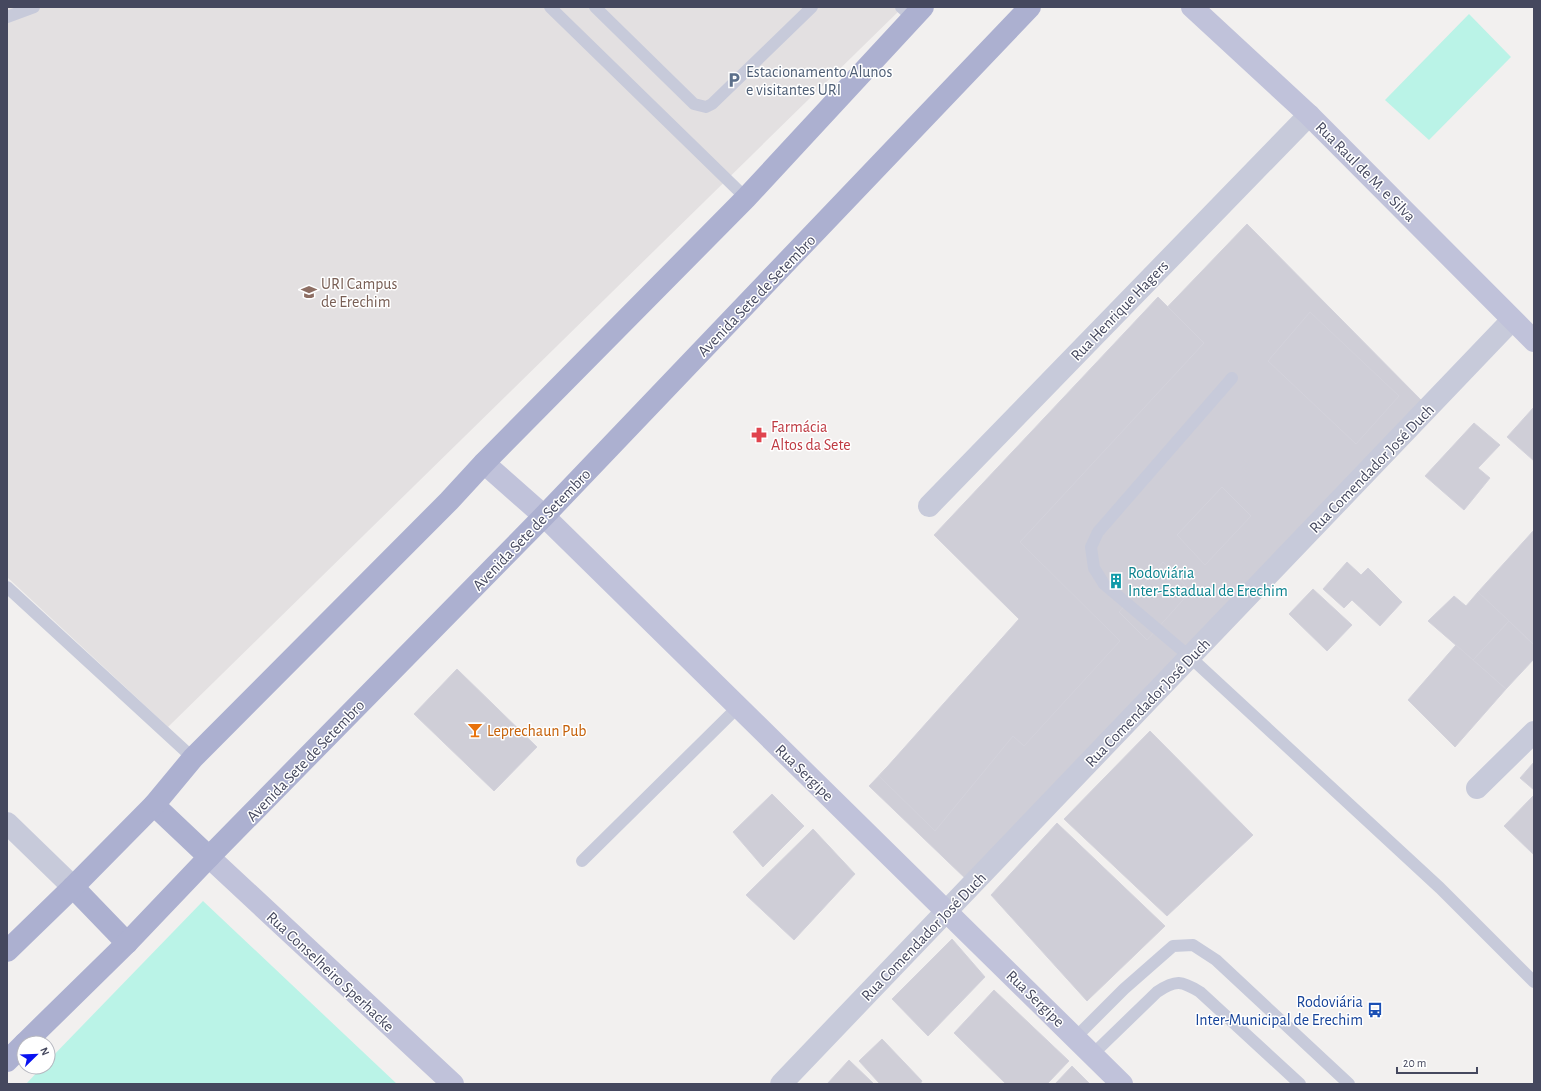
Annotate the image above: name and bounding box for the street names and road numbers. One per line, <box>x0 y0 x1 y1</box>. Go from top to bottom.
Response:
street label: Rua Raul de M. e Silva <box>1312 119 1418 225</box>
street label: Avenida Sete de Setembro <box>695 232 819 359</box>
street label: Rua Henrique Hagers <box>1068 257 1172 364</box>
street label: Rua Comendador José Duch <box>1306 401 1437 536</box>
street label: Avenida Sete de Setembro <box>470 466 594 593</box>
street label: Rua Comendador José Duch <box>1082 635 1213 770</box>
street label: Avenida Sete de Setembro <box>244 697 368 824</box>
street label: Rua Sergipe <box>772 741 836 804</box>
street label: Rua Comendador José Duch <box>858 869 989 1004</box>
street label: Rua Conselheiro Sperhacke <box>264 909 397 1035</box>
street label: Rua Sergipe <box>1003 967 1067 1030</box>

